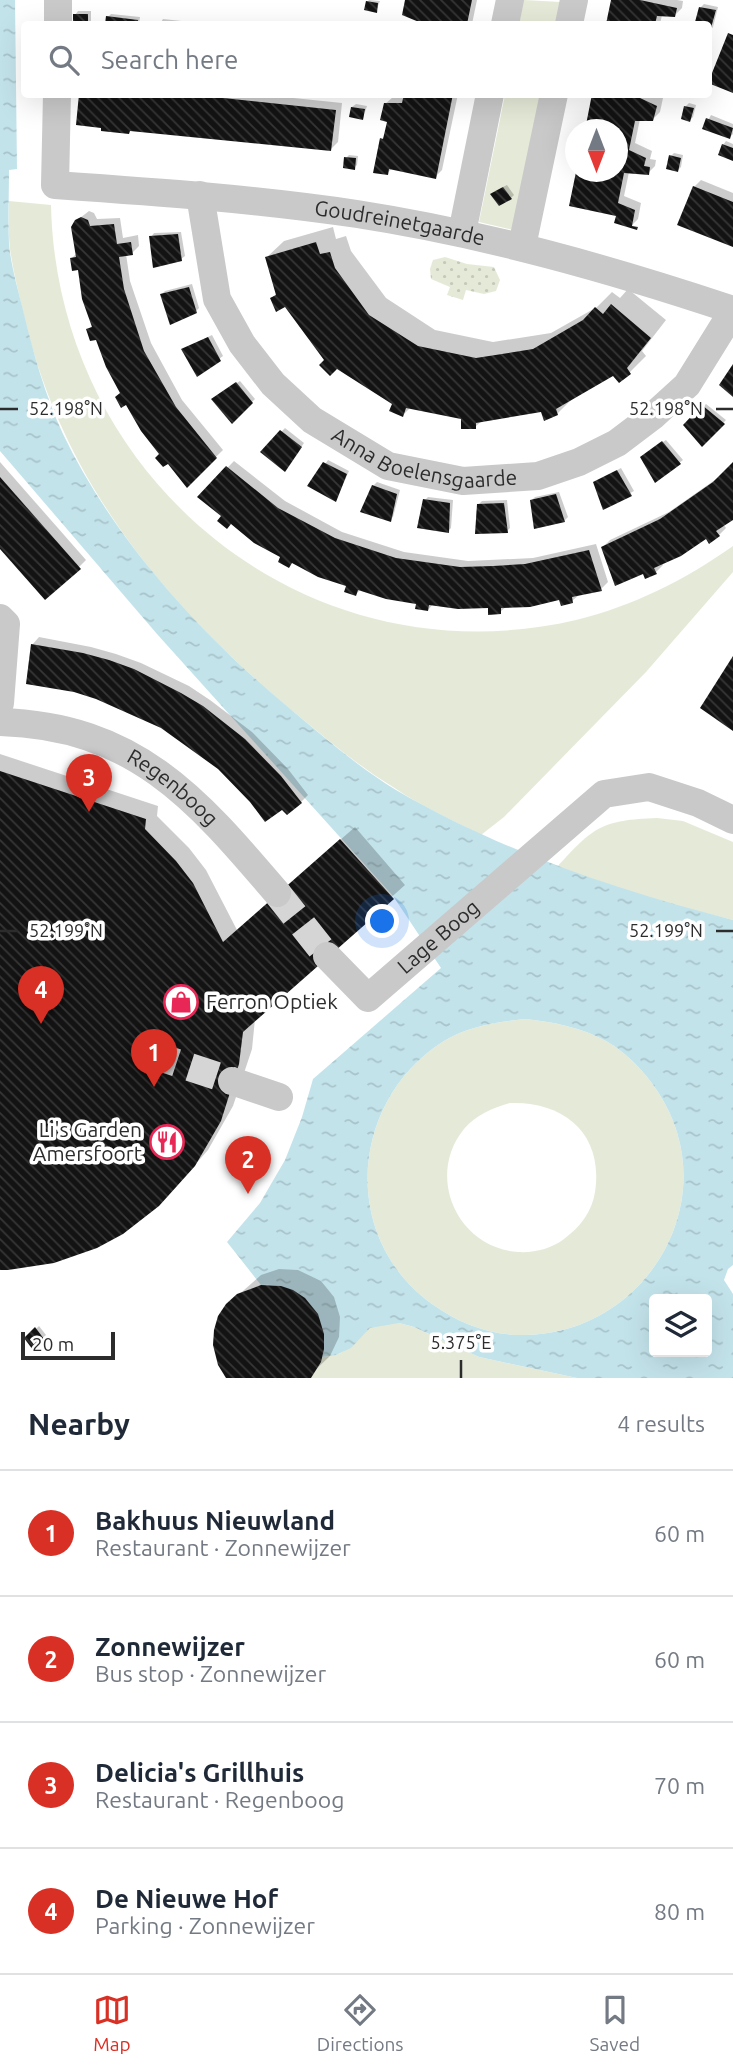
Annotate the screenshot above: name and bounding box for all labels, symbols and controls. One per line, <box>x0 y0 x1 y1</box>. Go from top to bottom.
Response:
search box <box>21 21 712 98</box>
icon: search <box>45 41 83 79</box>
text: Search here <box>101 45 238 74</box>
north arrow <box>565 119 628 182</box>
street label: Goudreinetgaarde <box>313 195 487 249</box>
text: 52.198°N <box>29 398 103 418</box>
text: 52.198°N <box>629 398 703 418</box>
street label: Anna Boelensgaarde <box>328 422 518 492</box>
street label: Regenboog <box>124 743 224 830</box>
pin: 3 <box>66 754 112 812</box>
street label: Lage Boog <box>392 894 484 978</box>
your location <box>365 904 399 938</box>
text: 52.199°N <box>29 920 103 940</box>
text: 52.199°N <box>629 920 703 940</box>
pin: 4 <box>18 966 64 1024</box>
shop icon: Ferron Optiek <box>162 983 200 1021</box>
place label: Ferron Optiek <box>206 989 338 1013</box>
pin: 1 <box>131 1029 177 1087</box>
place label: Li's Garden Amersfoort <box>33 1117 142 1165</box>
restaurant icon: Li's Garden Amersfoort <box>148 1123 186 1161</box>
pin: 2 <box>225 1136 271 1194</box>
map controls <box>649 1294 712 1357</box>
button: layers <box>649 1294 712 1357</box>
scale bar <box>21 1329 116 1361</box>
text: 5.375°E <box>431 1332 491 1352</box>
text: 20 m <box>32 1333 74 1355</box>
text: Nearby <box>28 1407 130 1441</box>
text: 4 results <box>617 1411 705 1436</box>
text: Bakhuus Nieuwland <box>95 1506 335 1535</box>
text: 1 <box>45 1521 57 1546</box>
text: 60 m <box>654 1521 705 1546</box>
text: Restaurant · Zonnewijzer <box>95 1535 351 1560</box>
text: Zonnewijzer <box>95 1632 245 1661</box>
text: 2 <box>45 1647 57 1672</box>
text: 60 m <box>654 1647 705 1672</box>
text: Bus stop · Zonnewijzer <box>95 1661 326 1686</box>
text: Delicia's Grillhuis <box>95 1758 304 1787</box>
text: 3 <box>45 1773 57 1798</box>
text: 70 m <box>654 1773 705 1798</box>
text: Restaurant · Regenboog <box>95 1787 344 1812</box>
text: De Nieuwe Hof <box>95 1884 278 1913</box>
text: 4 <box>45 1899 57 1924</box>
text: 80 m <box>654 1899 705 1924</box>
text: Parking · Zonnewijzer <box>95 1913 315 1938</box>
tab: Map <box>93 1991 131 2055</box>
tab: Directions <box>317 1991 404 2055</box>
tab: Saved <box>589 1991 640 2055</box>

